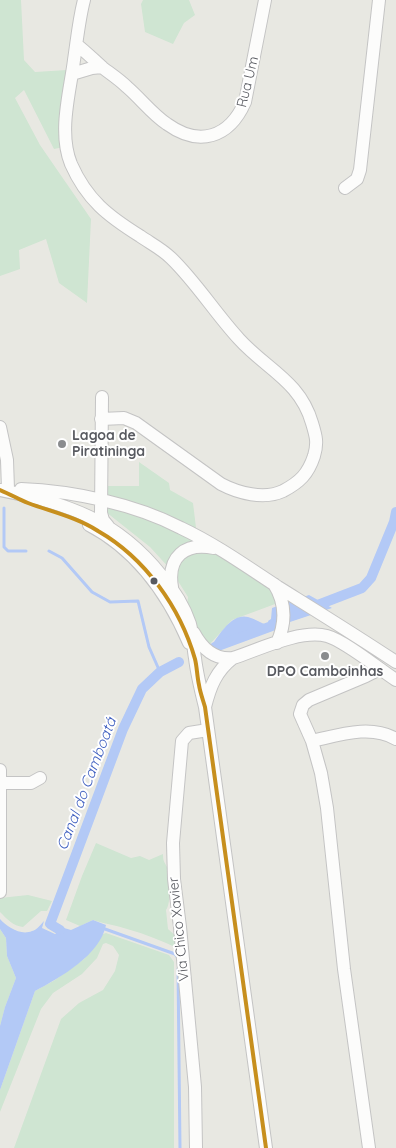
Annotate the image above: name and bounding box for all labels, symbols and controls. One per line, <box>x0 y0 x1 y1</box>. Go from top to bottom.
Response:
street label: Rua Um <box>234 55 262 109</box>
place label: Lagoa de Piratininga <box>72 428 145 461</box>
marker: Lagoa de Piratininga <box>56 438 68 450</box>
unlabelled marker <box>149 576 159 586</box>
marker: DPO Camboinhas <box>319 650 331 662</box>
place label: DPO Camboinhas <box>267 664 383 680</box>
water label: Canal do Camboatá <box>53 715 121 853</box>
street label: Via Chico Xavier <box>165 876 193 982</box>

